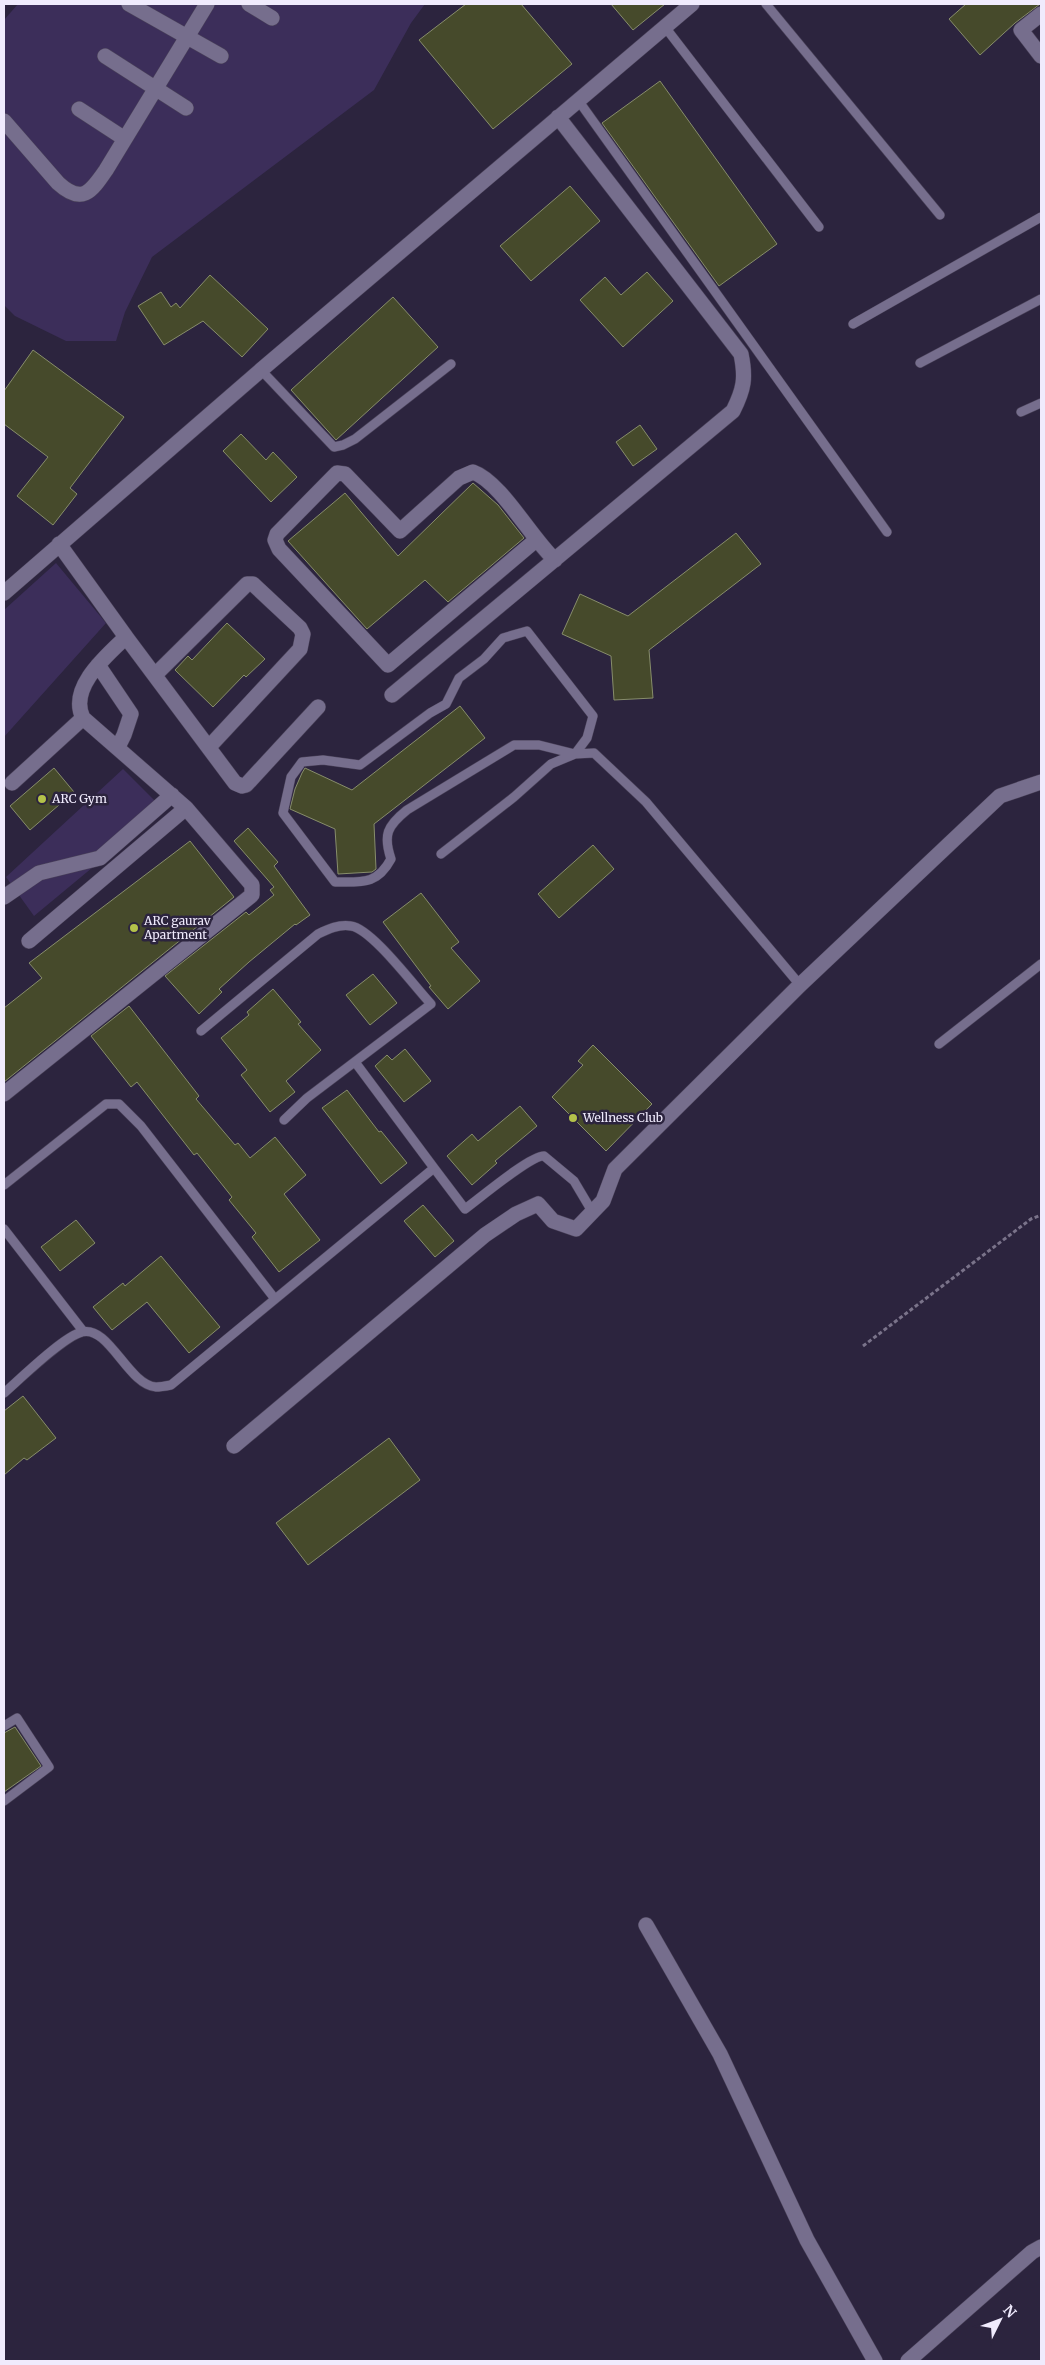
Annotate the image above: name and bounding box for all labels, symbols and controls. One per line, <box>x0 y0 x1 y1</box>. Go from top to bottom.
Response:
place label: ARC Gym <box>51 791 107 806</box>
marker: ARC Gym <box>36 793 48 805</box>
place label: ARC gaurav Apartment <box>143 913 211 942</box>
marker: ARC gaurav Apartment <box>128 922 140 934</box>
place label: Wellness Club <box>582 1110 663 1125</box>
marker: Wellness Club <box>567 1112 579 1124</box>
north arrow <box>975 2295 1025 2345</box>
text: N <box>999 2301 1020 2321</box>

